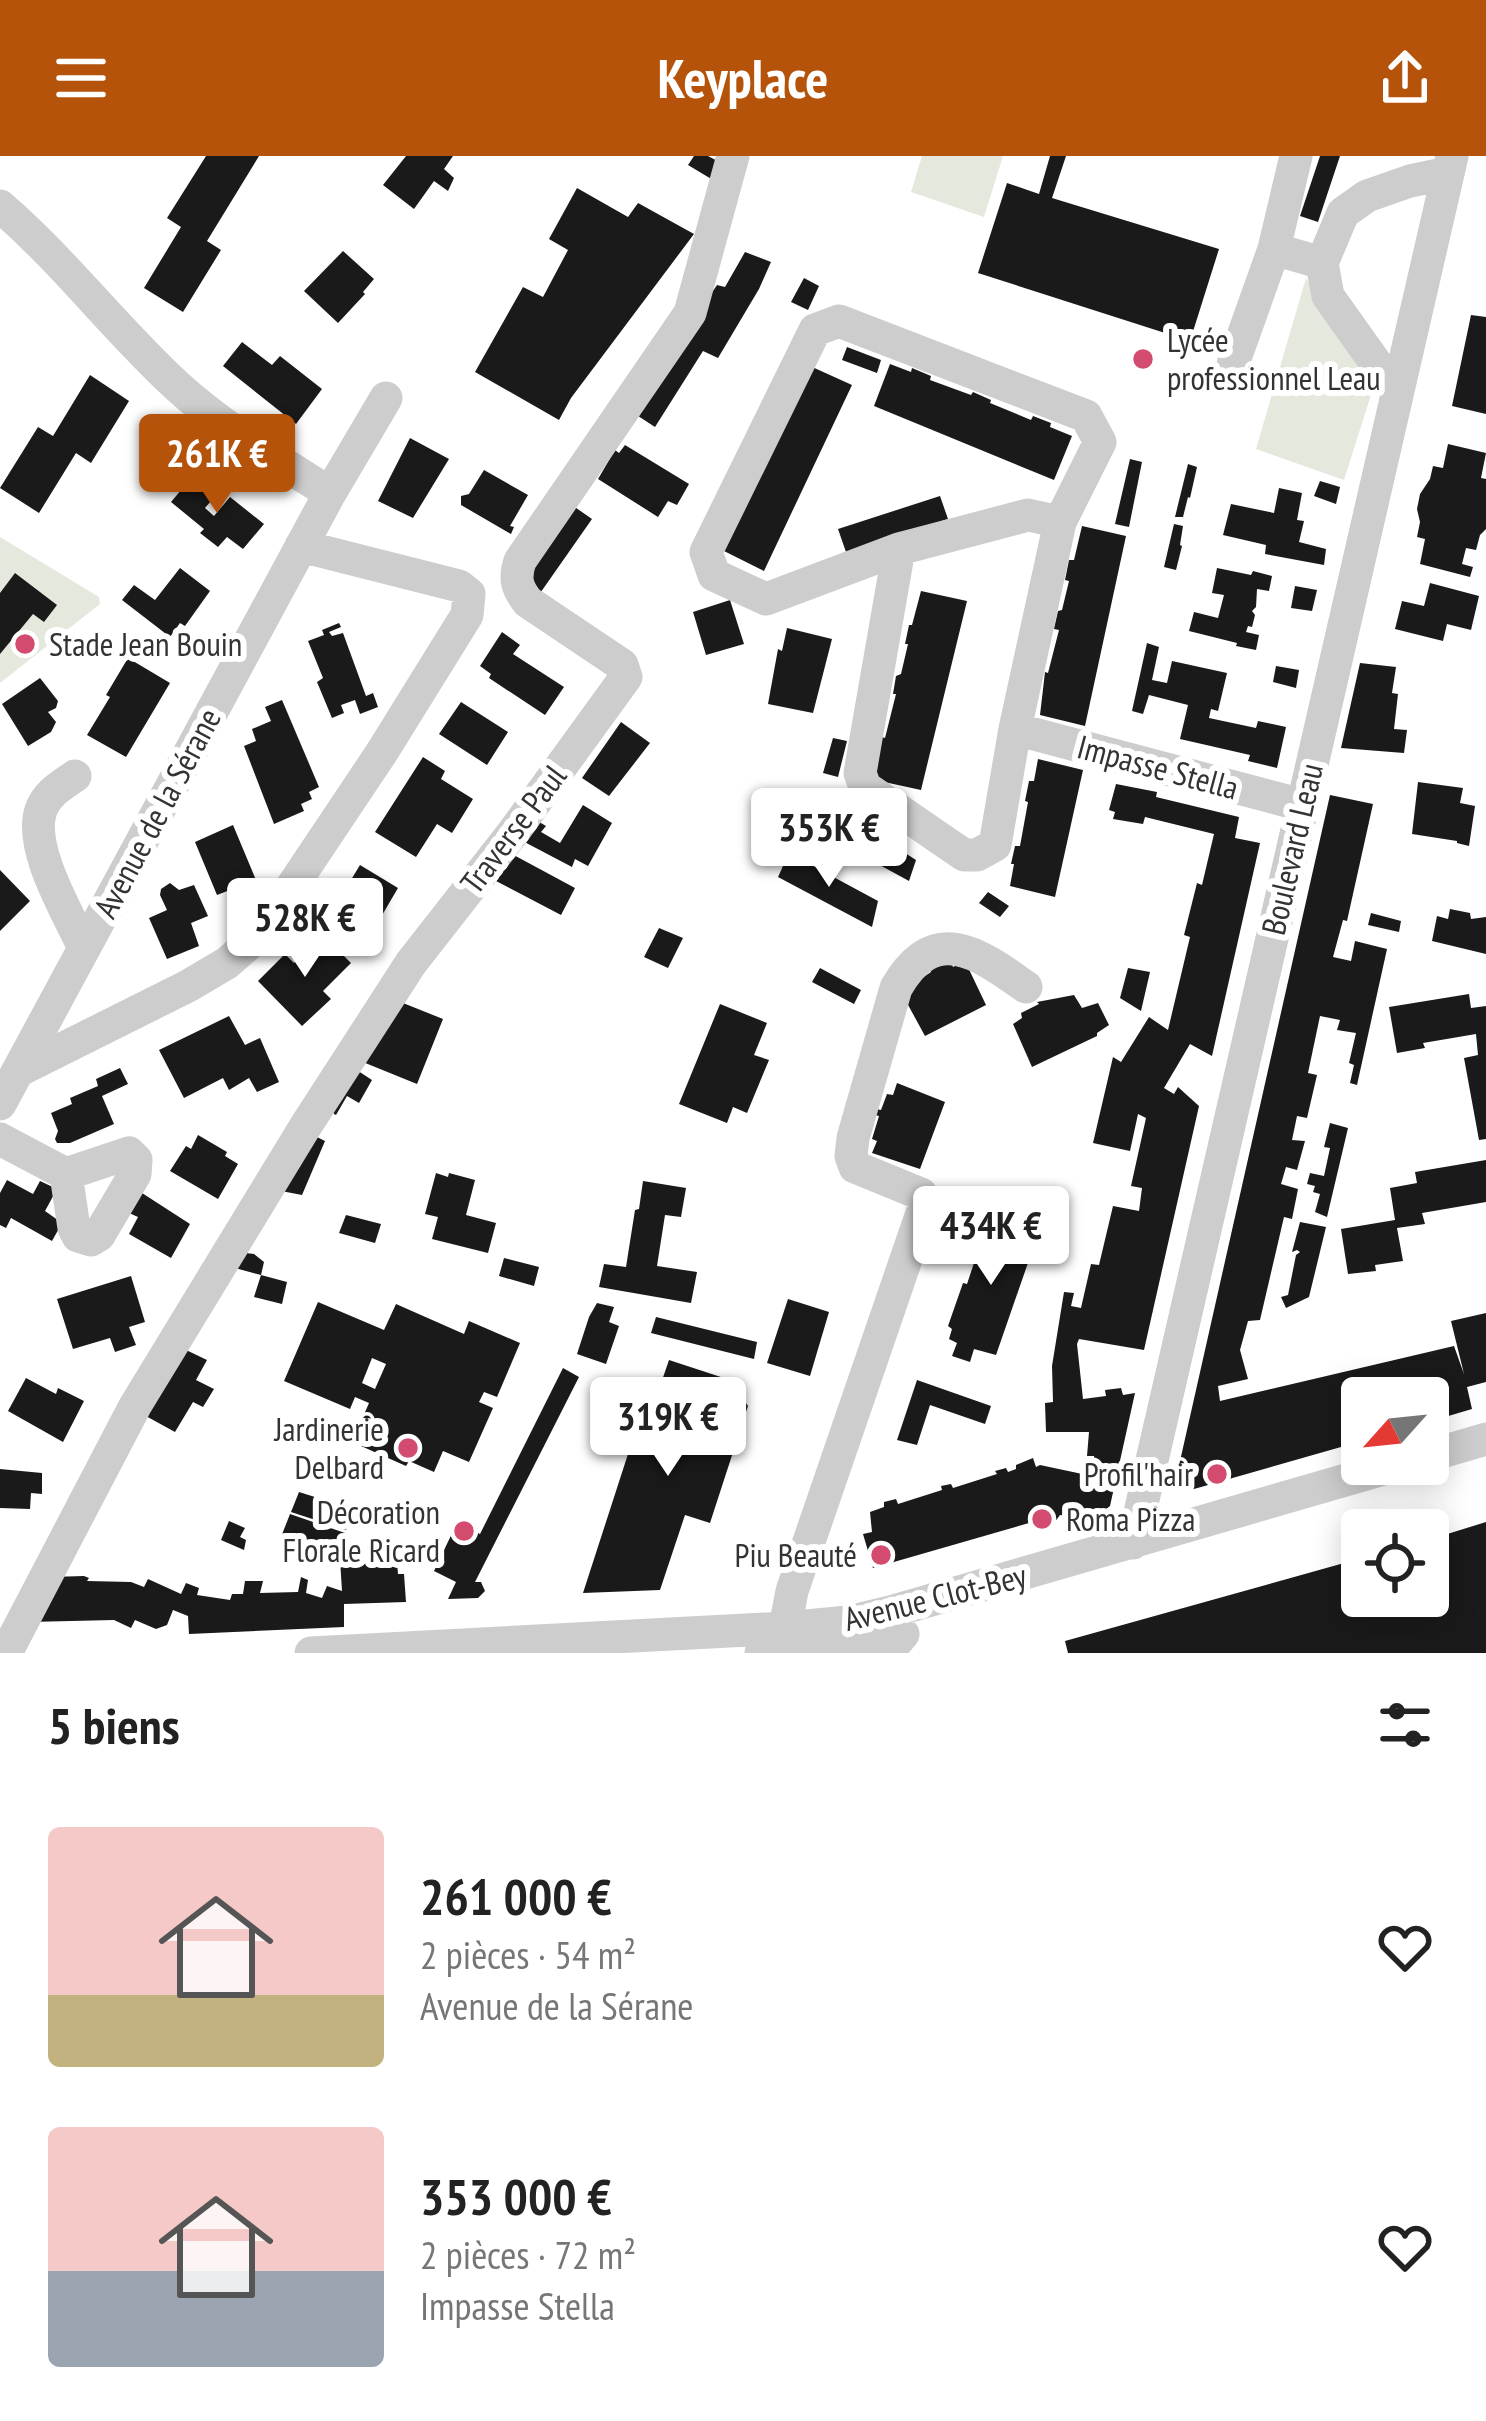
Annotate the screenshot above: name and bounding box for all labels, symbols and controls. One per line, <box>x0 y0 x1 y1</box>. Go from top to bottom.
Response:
text: Keyplace <box>658 43 828 113</box>
icon: menu <box>48 45 114 111</box>
icon: share <box>1372 45 1438 111</box>
place label: Lycée professionnel Leau <box>1167 318 1381 399</box>
marker: Lycée professionnel Leau <box>1130 346 1156 372</box>
pin: 261K € <box>119 414 315 516</box>
text: 261K € <box>166 427 268 478</box>
place label: Stade Jean Bouin <box>49 622 242 665</box>
marker: Stade Jean Bouin <box>12 631 38 657</box>
street label: Avenue de la Sérane <box>83 701 230 925</box>
street label: Impasse Stella <box>1073 724 1243 809</box>
street label: Traverse Paul <box>450 755 575 902</box>
street label: Boulevard Leau <box>1251 759 1332 939</box>
pin: 353K € <box>731 788 927 890</box>
text: 353K € <box>778 801 880 852</box>
pin: 528K € <box>207 878 403 980</box>
text: 528K € <box>254 891 356 942</box>
pin: 434K € <box>893 1186 1089 1288</box>
text: 434K € <box>940 1199 1042 1250</box>
pin: 319K € <box>570 1377 766 1479</box>
north arrow <box>1341 1377 1449 1485</box>
map controls <box>1341 1377 1449 1617</box>
text: 319K € <box>617 1390 719 1441</box>
place label: Jardinerie Delbard <box>273 1407 384 1488</box>
marker: Jardinerie Delbard <box>395 1435 421 1461</box>
place label: Profil'hair <box>1084 1452 1193 1495</box>
marker: Profil'hair <box>1204 1461 1230 1487</box>
place label: Décoration Florale Ricard <box>283 1490 440 1571</box>
place label: Roma Pizza <box>1066 1497 1196 1540</box>
marker: Roma Pizza <box>1029 1506 1055 1532</box>
button: locate <box>1341 1509 1449 1617</box>
marker: Décoration Florale Ricard <box>451 1518 477 1544</box>
place label: Piu Beauté <box>735 1533 857 1576</box>
marker: Piu Beauté <box>868 1542 894 1568</box>
street label: Avenue Clot-Bey <box>839 1553 1031 1640</box>
text: 5 biens <box>48 1692 179 1758</box>
icon: filters <box>1372 1692 1438 1758</box>
text: 261 000 € <box>420 1863 612 1929</box>
icon: home <box>144 1875 288 2019</box>
icon: heart <box>1372 1914 1438 1980</box>
text: 2 pièces · 54 m² <box>420 1929 636 1980</box>
text: Avenue de la Sérane <box>420 1980 693 2031</box>
text: 353 000 € <box>420 2163 612 2229</box>
icon: home <box>144 2175 288 2319</box>
icon: heart <box>1372 2214 1438 2280</box>
text: 2 pièces · 72 m² <box>420 2229 636 2280</box>
text: Impasse Stella <box>420 2280 615 2331</box>

